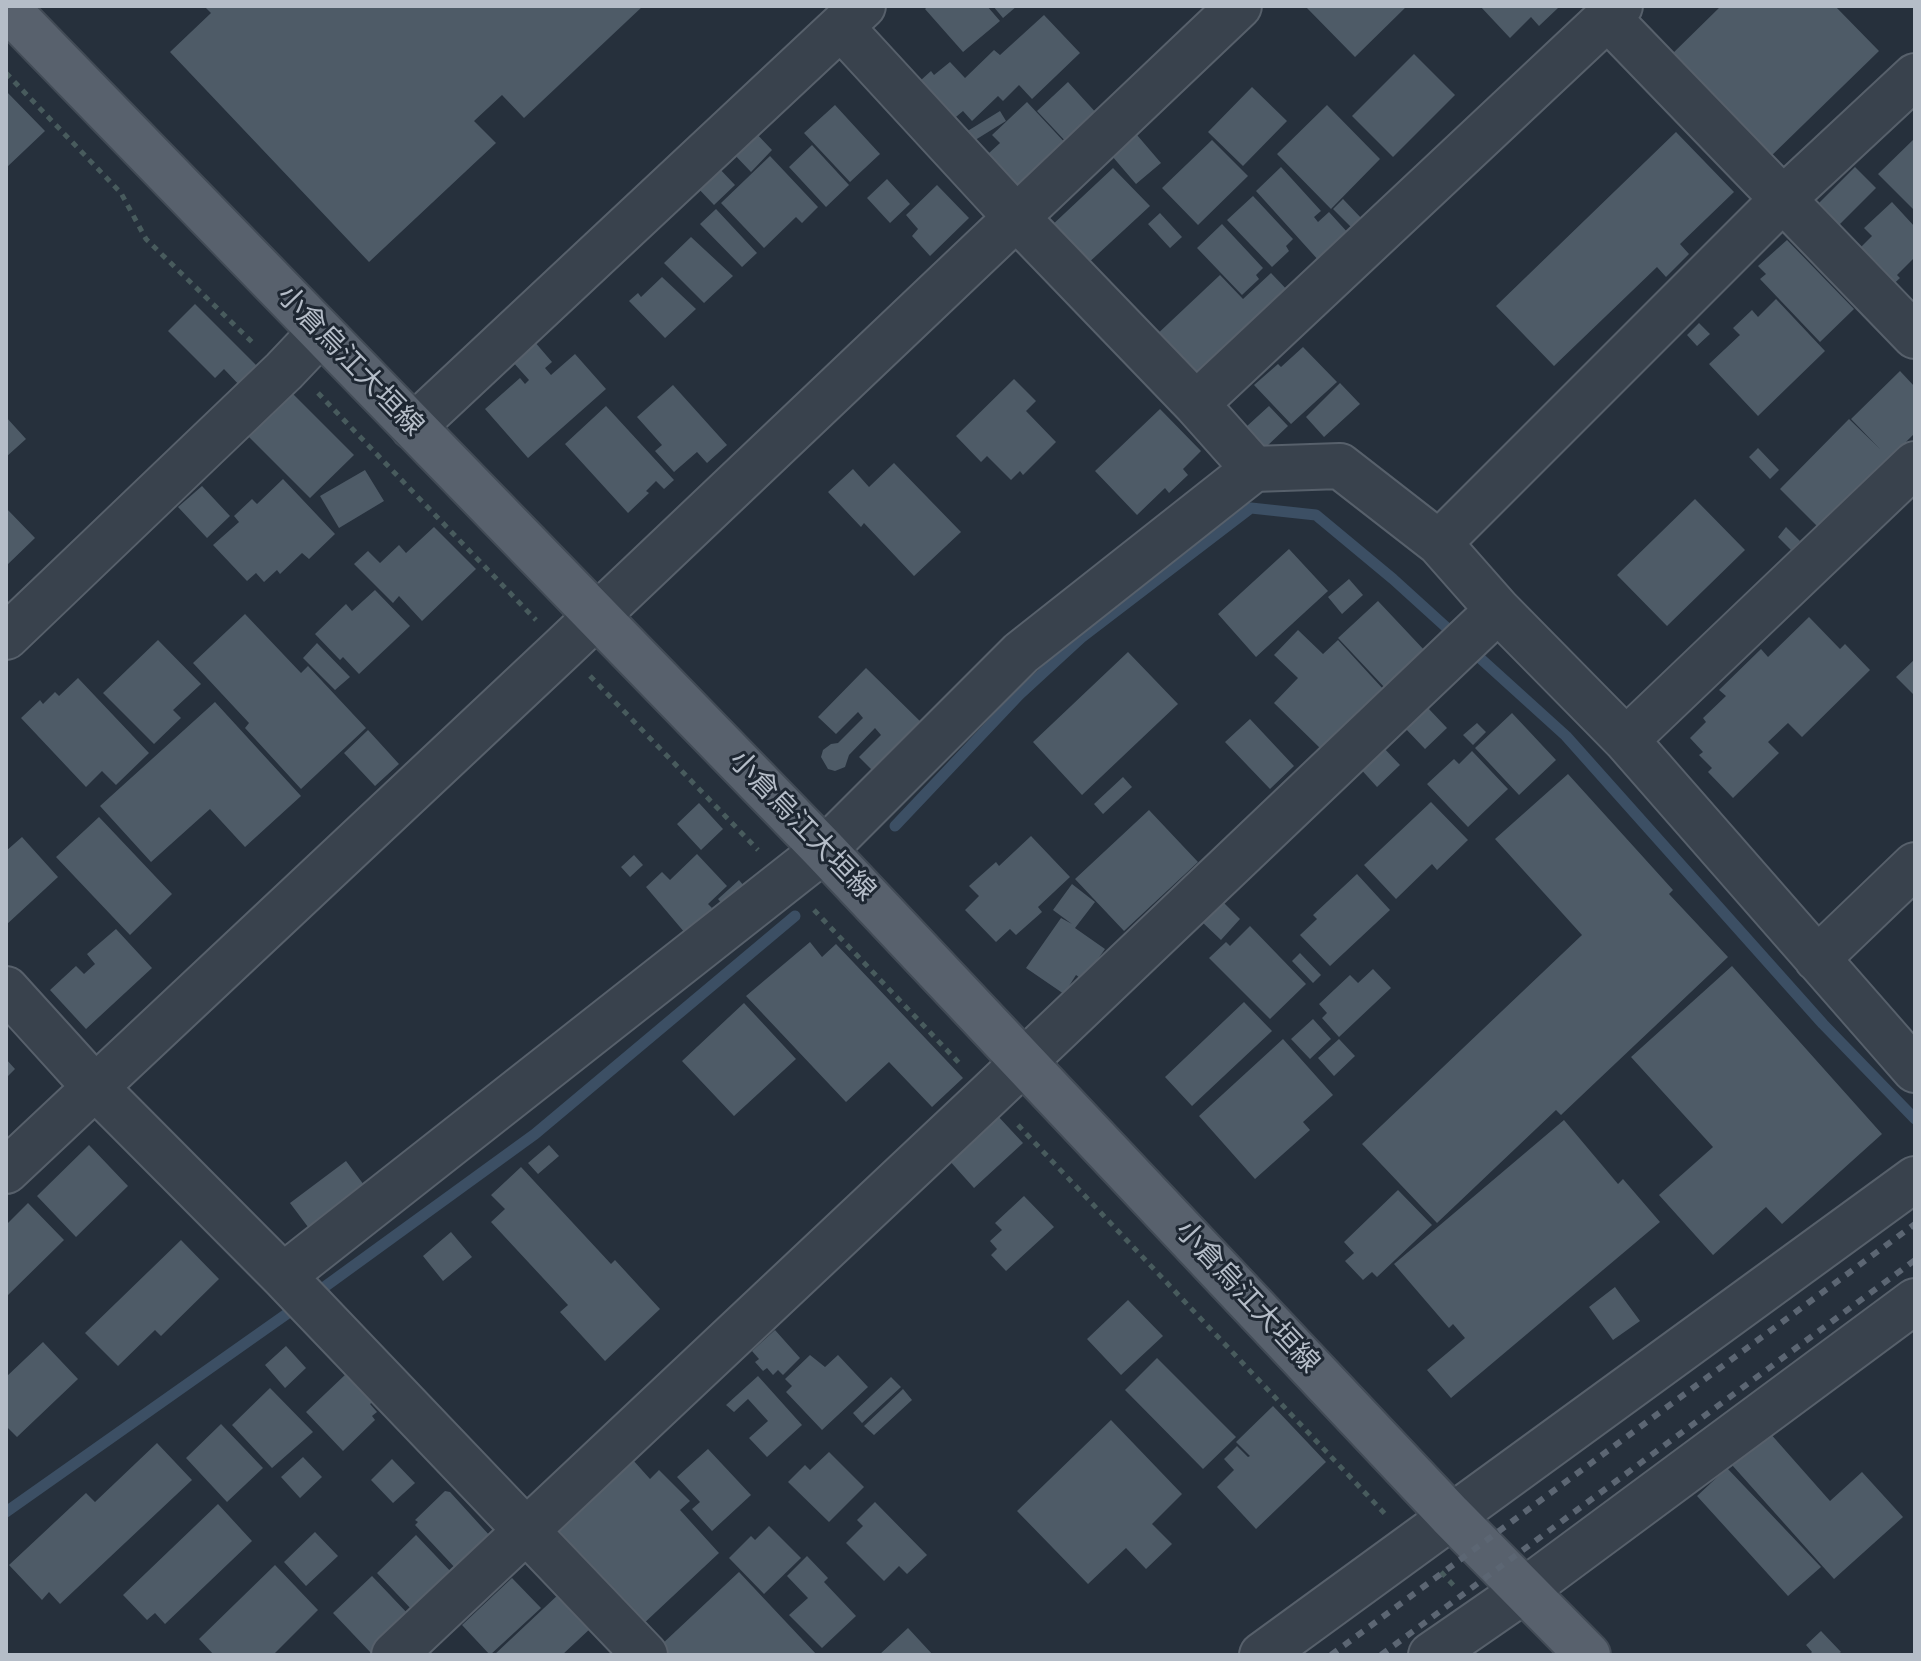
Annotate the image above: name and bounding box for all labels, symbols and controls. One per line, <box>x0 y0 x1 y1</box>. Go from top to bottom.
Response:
street label: 小倉烏江大垣線 <box>269 280 429 444</box>
street label: 小倉烏江大垣線 <box>721 745 881 909</box>
street label: 小倉烏江大垣線 <box>1167 1215 1325 1381</box>

